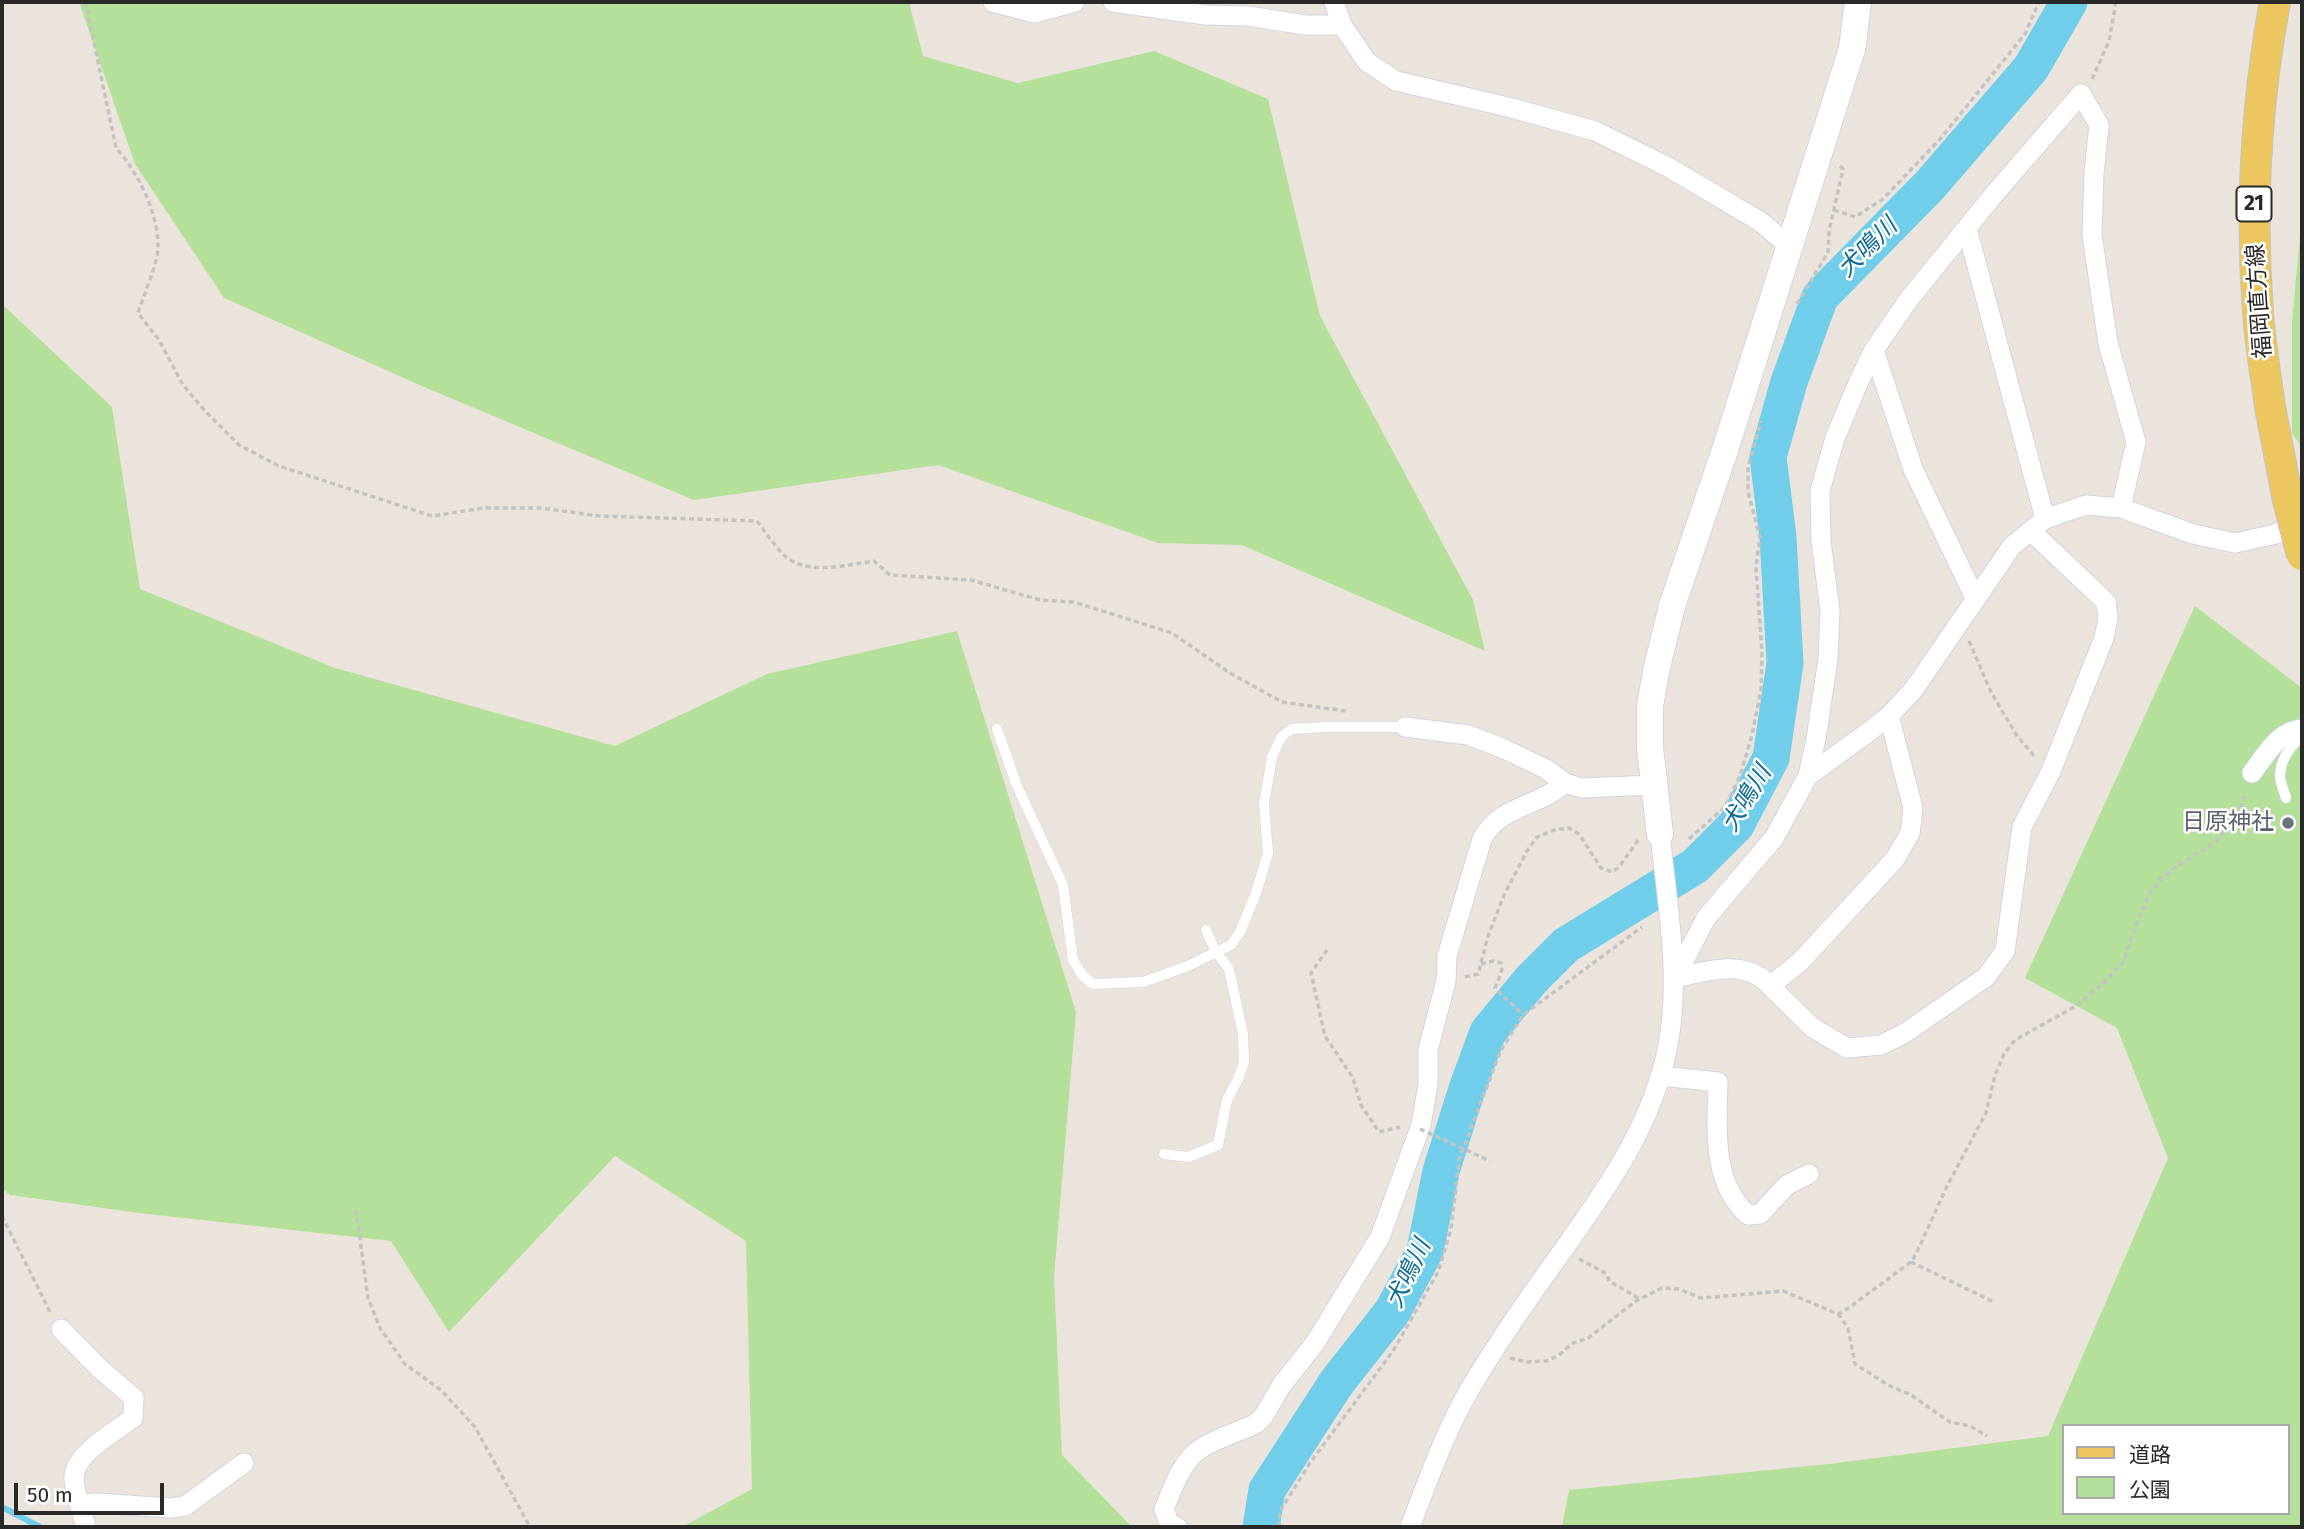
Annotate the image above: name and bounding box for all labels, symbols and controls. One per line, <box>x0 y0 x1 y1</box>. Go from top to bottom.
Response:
road number: 21 <box>2236 186 2272 222</box>
water label: 犬鳴川 <box>1832 212 1904 284</box>
street label: 福岡直方線 <box>2242 243 2278 359</box>
water label: 犬鳴川 <box>1716 761 1778 837</box>
place label: 日原神社 <box>2182 809 2274 837</box>
marker: 日原神社 <box>2280 815 2296 831</box>
water label: 犬鳴川 <box>1381 1235 1437 1313</box>
legend <box>2062 1424 2290 1515</box>
text: 道路 <box>2129 1442 2171 1468</box>
scale bar <box>18 1470 168 1514</box>
text: 公園 <box>2129 1477 2171 1503</box>
text: 50 m <box>27 1482 73 1508</box>

